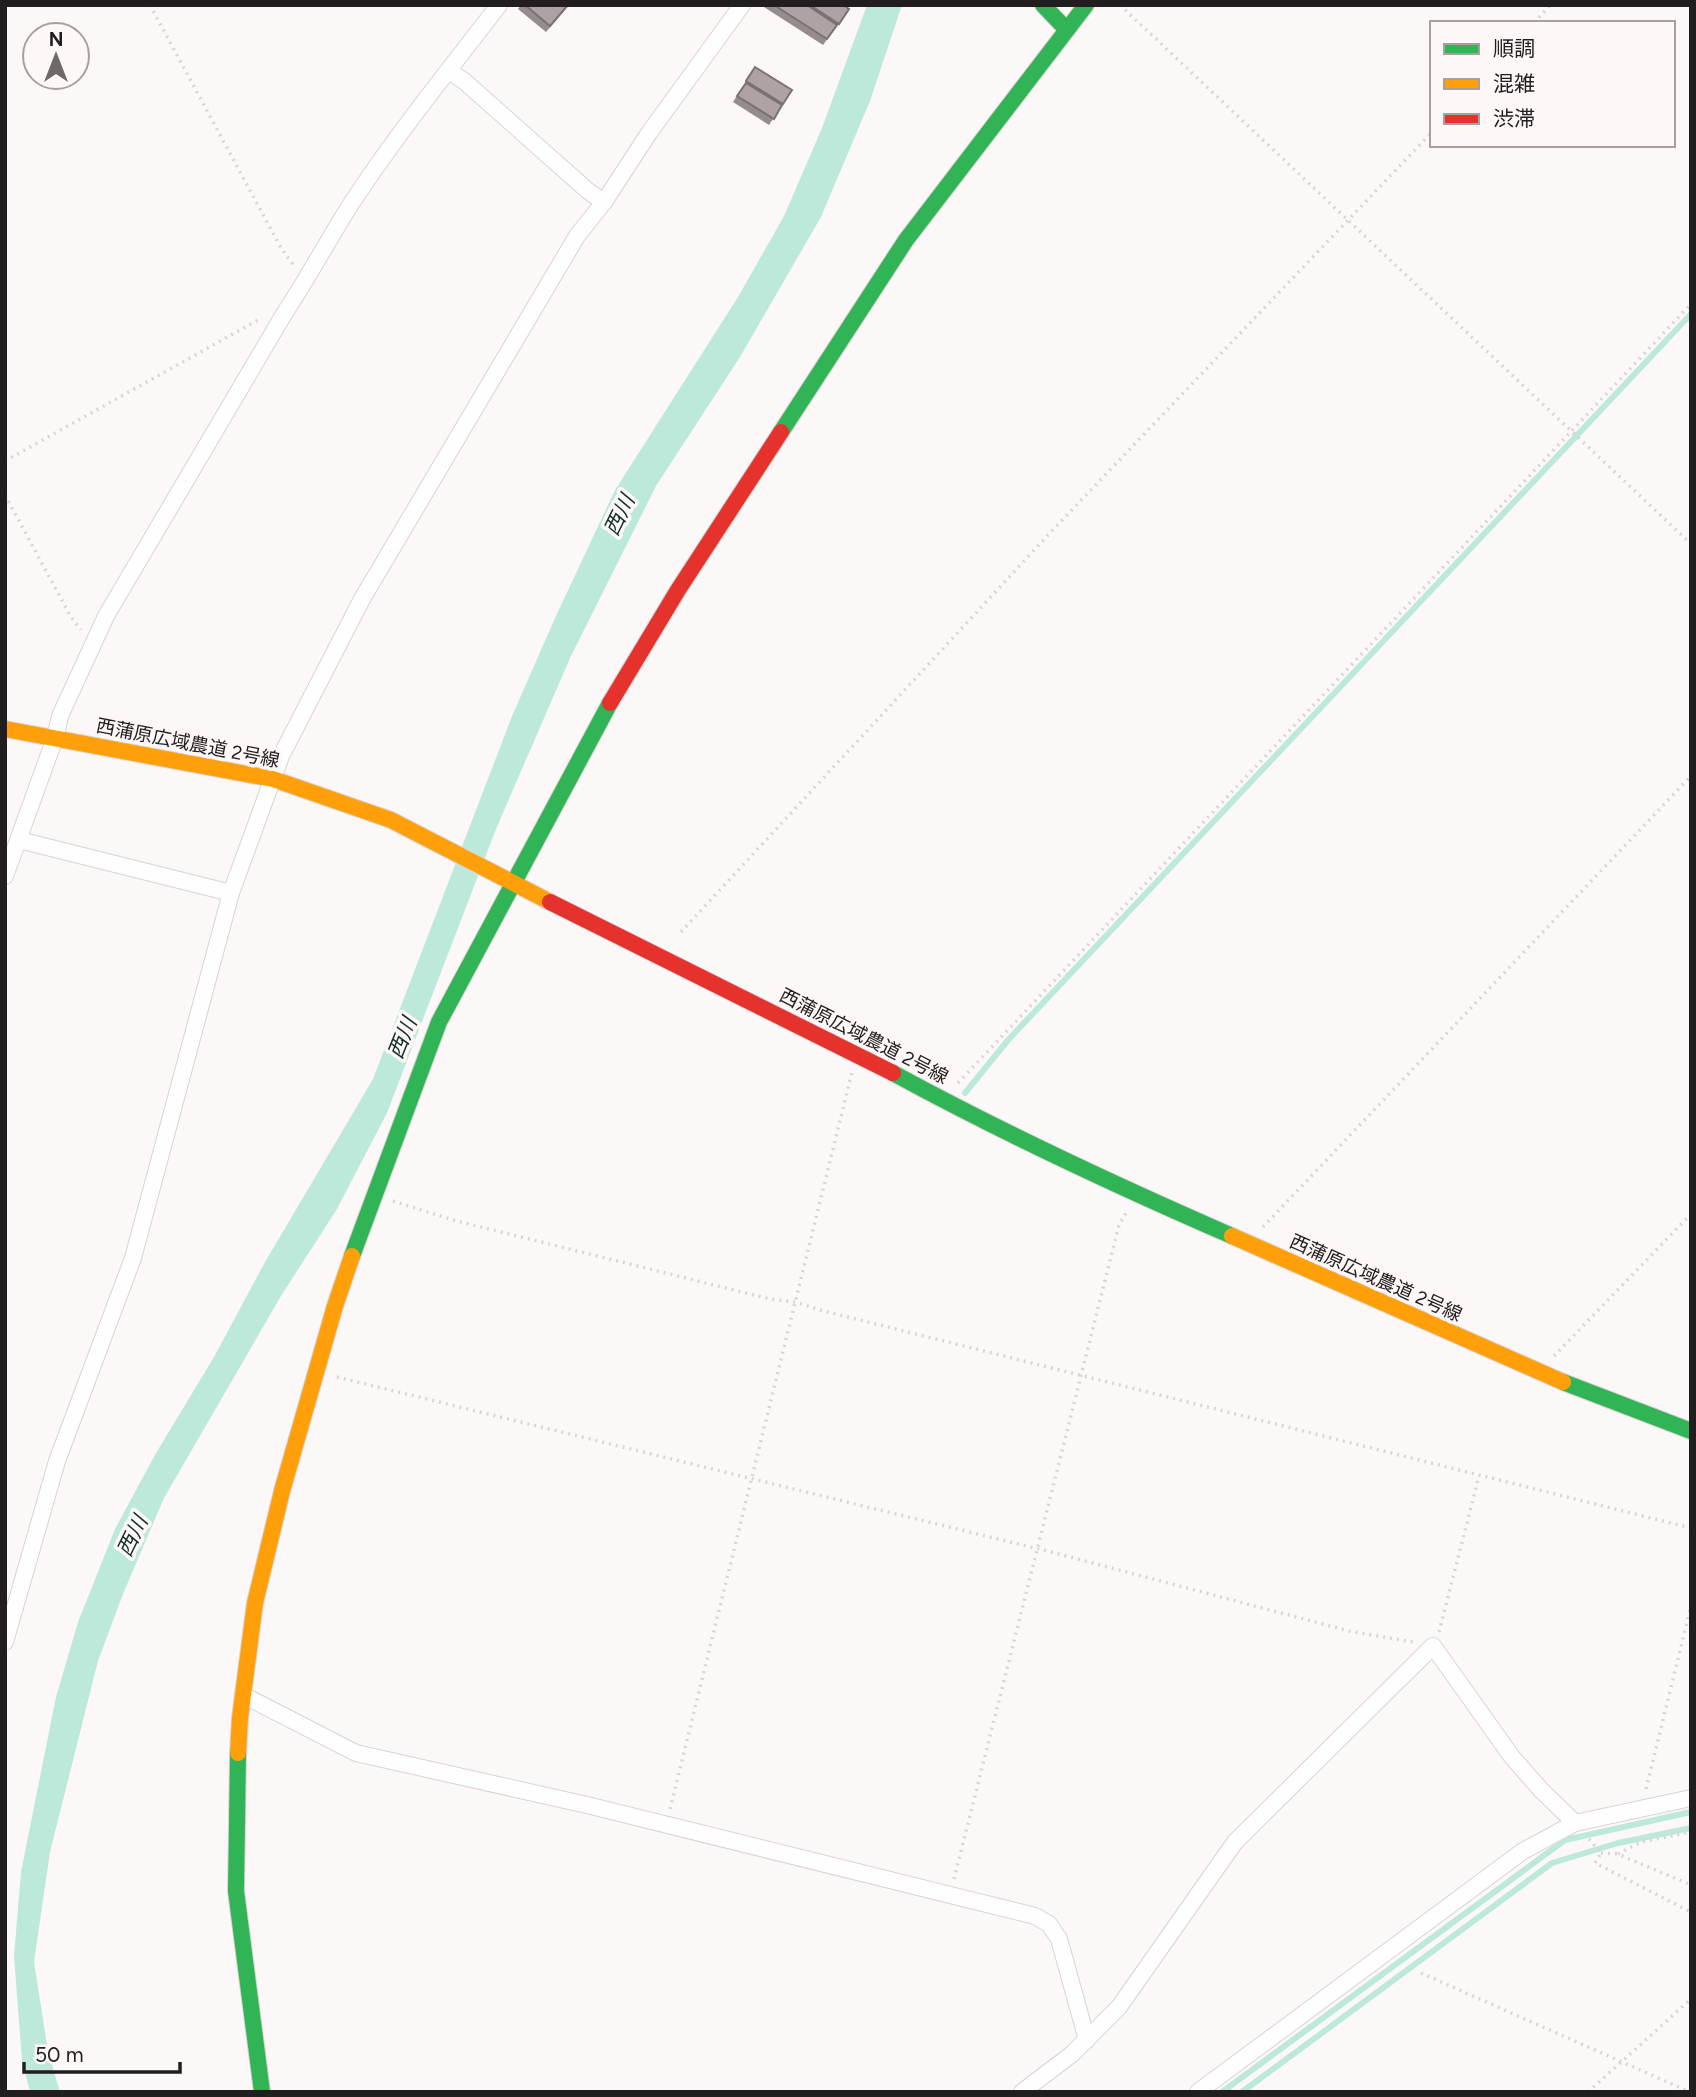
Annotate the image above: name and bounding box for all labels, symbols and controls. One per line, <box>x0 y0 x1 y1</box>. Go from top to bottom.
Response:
north arrow <box>21 21 91 91</box>
legend <box>1430 21 1675 147</box>
text: N <box>49 28 63 51</box>
text: 順調 <box>1493 36 1535 61</box>
text: 混雑 <box>1493 71 1535 96</box>
text: 渋滞 <box>1493 106 1535 131</box>
water label: 西川 <box>599 489 640 539</box>
street label: 西蒲原広域農道 2号線 <box>94 714 282 772</box>
street label: 西蒲原広域農道 2号線 <box>776 983 952 1089</box>
water label: 西川 <box>383 1012 422 1062</box>
street label: 西蒲原広域農道 2号線 <box>1286 1230 1466 1326</box>
water label: 西川 <box>112 1510 153 1560</box>
scale bar <box>24 2030 180 2074</box>
text: 50 m <box>35 2042 84 2067</box>

